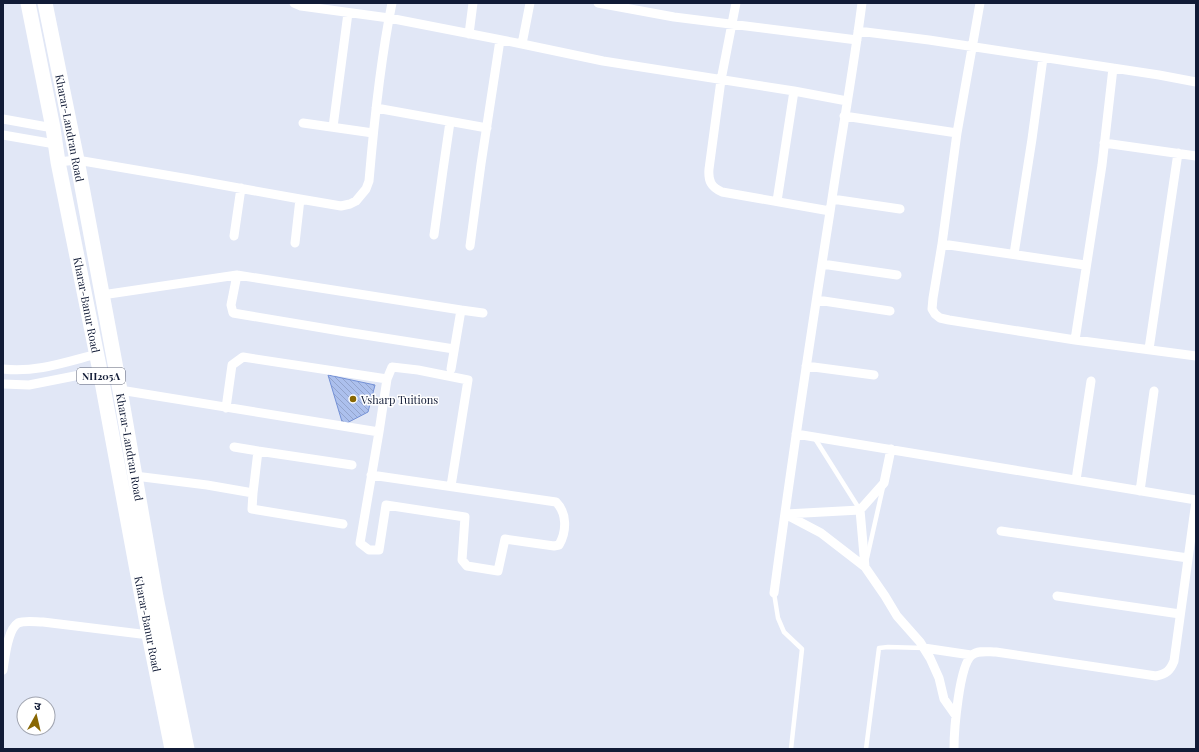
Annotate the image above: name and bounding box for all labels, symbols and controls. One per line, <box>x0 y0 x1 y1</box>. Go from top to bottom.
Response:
street label: Kharar-Landran Road <box>52 73 88 184</box>
street label: Kharar-Banur Road <box>70 256 104 355</box>
road number: NH205A <box>77 368 125 384</box>
street label: Kharar-Landran Road <box>113 392 147 503</box>
place label: Vsharp Tuitions <box>360 392 438 407</box>
marker: Vsharp Tuitions <box>348 394 358 404</box>
street label: Kharar-Banur Road <box>131 575 165 674</box>
north arrow <box>16 696 56 736</box>
text: उ <box>33 698 42 714</box>

